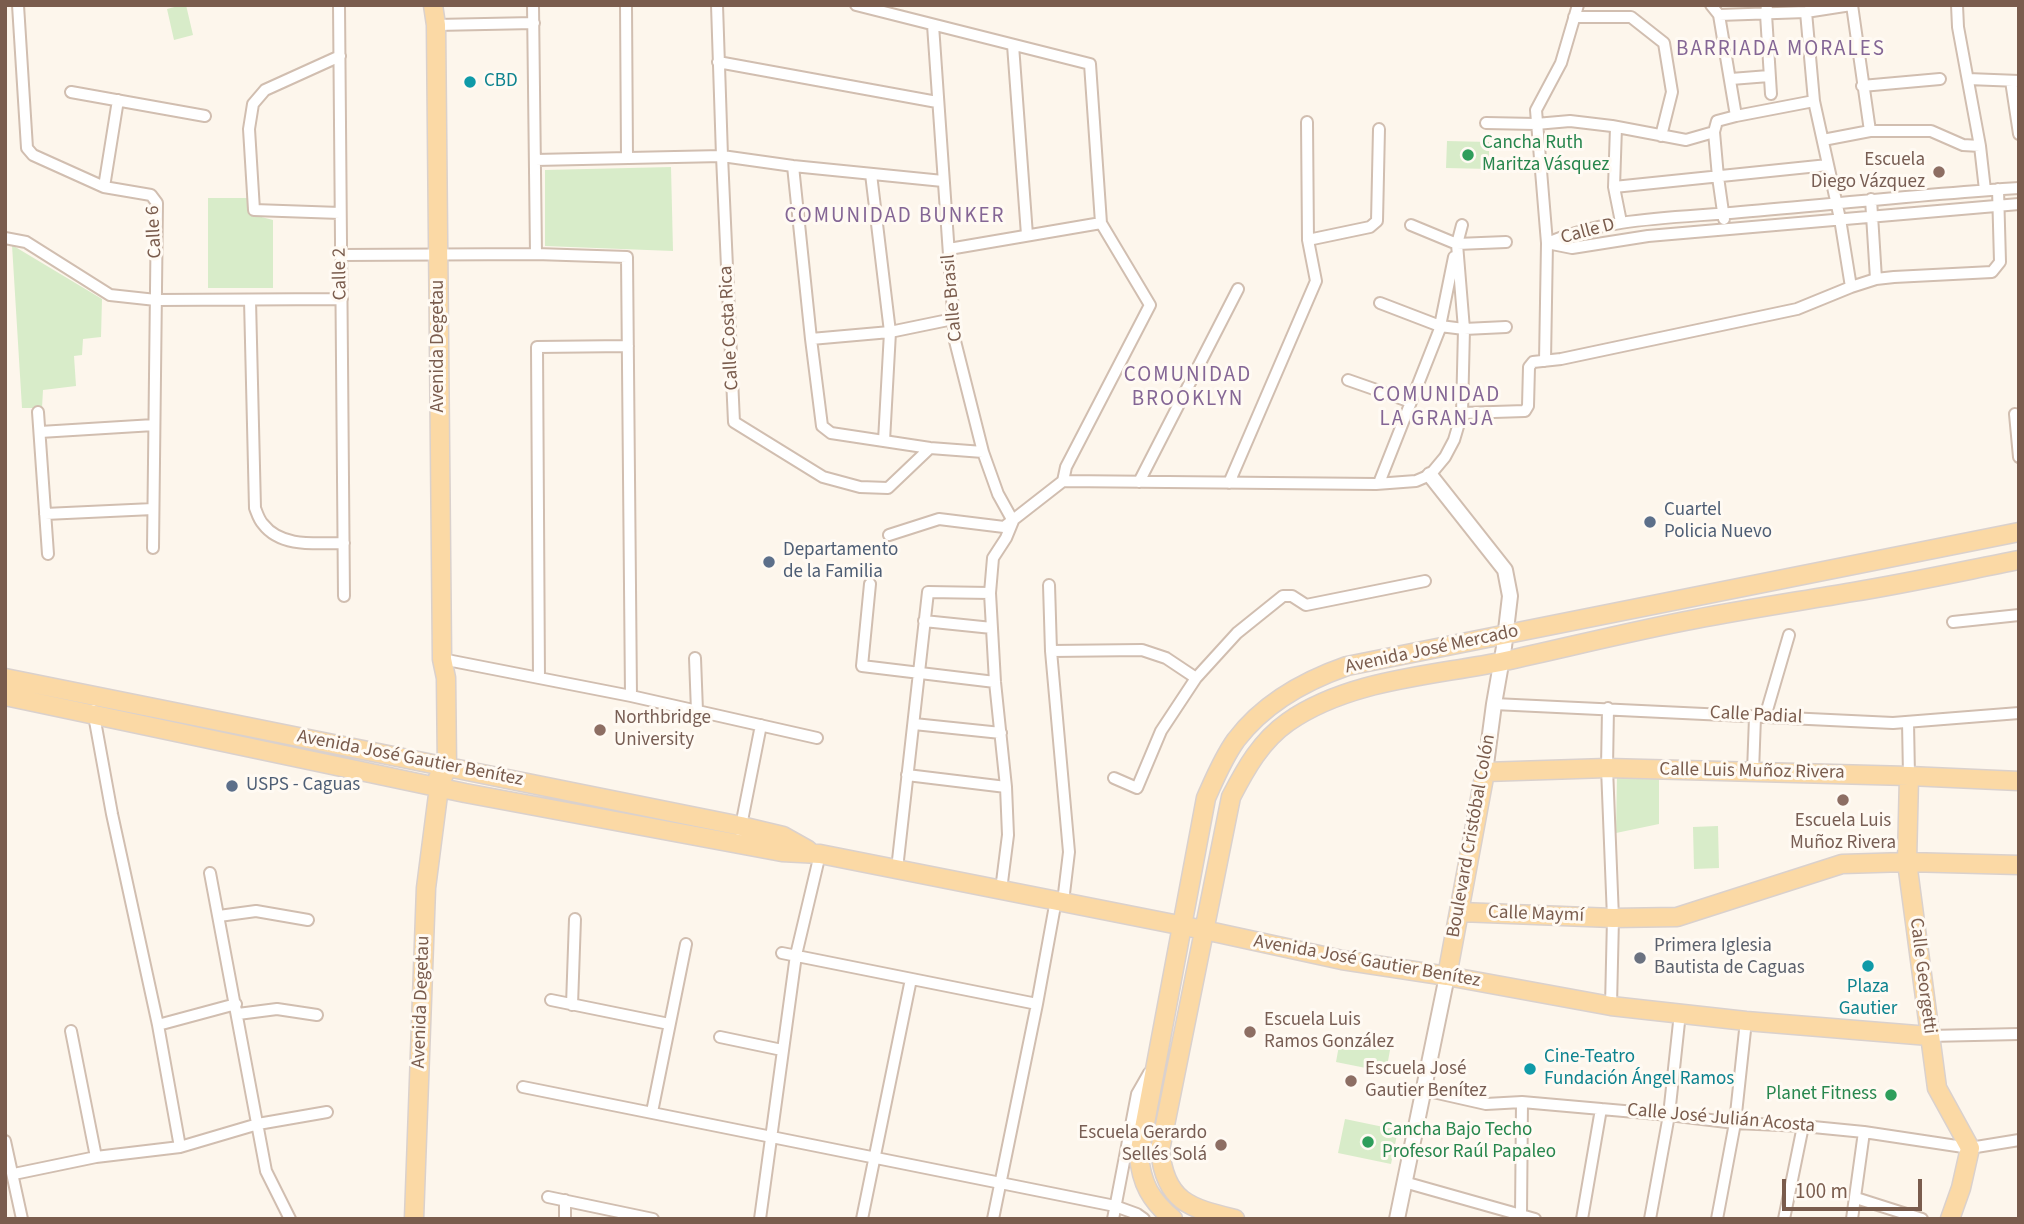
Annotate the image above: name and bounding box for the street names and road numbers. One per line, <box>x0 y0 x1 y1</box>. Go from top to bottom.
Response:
street label: Calle 6 <box>142 205 168 259</box>
street label: Calle D <box>1558 214 1618 250</box>
street label: Calle 2 <box>329 247 353 301</box>
street label: Calle Brasil <box>938 253 968 343</box>
street label: Calle Costa Rica <box>715 265 745 391</box>
street label: Avenida Degetau <box>428 280 450 412</box>
street label: Avenida José Mercado <box>1343 621 1521 679</box>
street label: Calle Padial <box>1709 702 1803 730</box>
street label: Avenida José Gautier Benítez <box>295 726 525 792</box>
street label: Boulevard Cristóbal Colón <box>1443 732 1501 940</box>
street label: Calle Luis Muñoz Rivera <box>1659 759 1845 785</box>
street label: Calle Maymí <box>1488 902 1584 928</box>
street label: Calle Georgetti <box>1904 917 1940 1035</box>
street label: Avenida José Gautier Benítez <box>1252 931 1482 993</box>
street label: Avenida Degetau <box>408 935 436 1069</box>
street label: Calle José Julián Acosta <box>1626 1099 1816 1139</box>

